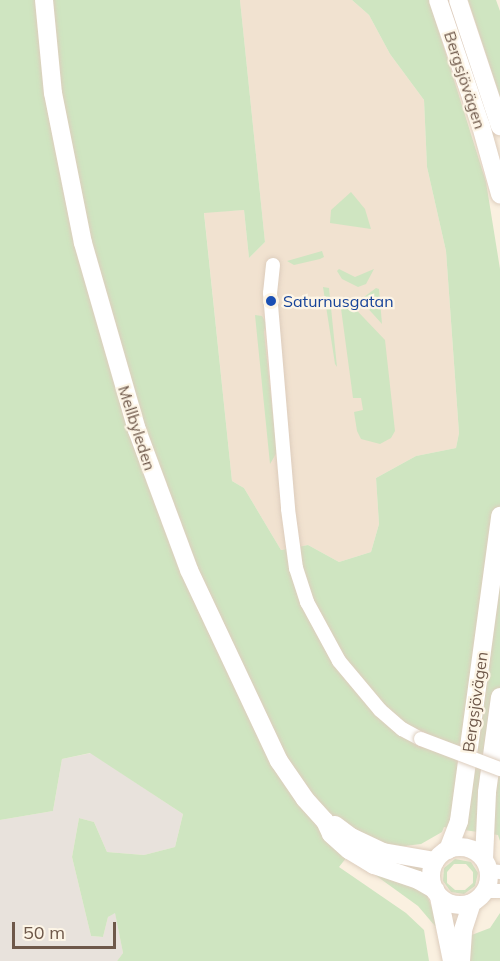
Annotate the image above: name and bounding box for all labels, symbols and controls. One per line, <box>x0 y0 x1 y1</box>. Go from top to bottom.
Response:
street label: Bergsjövägen <box>440 29 490 131</box>
place label: Saturnusgatan <box>283 291 394 311</box>
marker: Saturnusgatan <box>264 294 278 308</box>
street label: Mellbyleden <box>114 383 160 473</box>
street label: Bergsjövägen <box>458 650 492 754</box>
scale bar <box>15 910 118 948</box>
text: 50 m <box>23 921 65 944</box>

